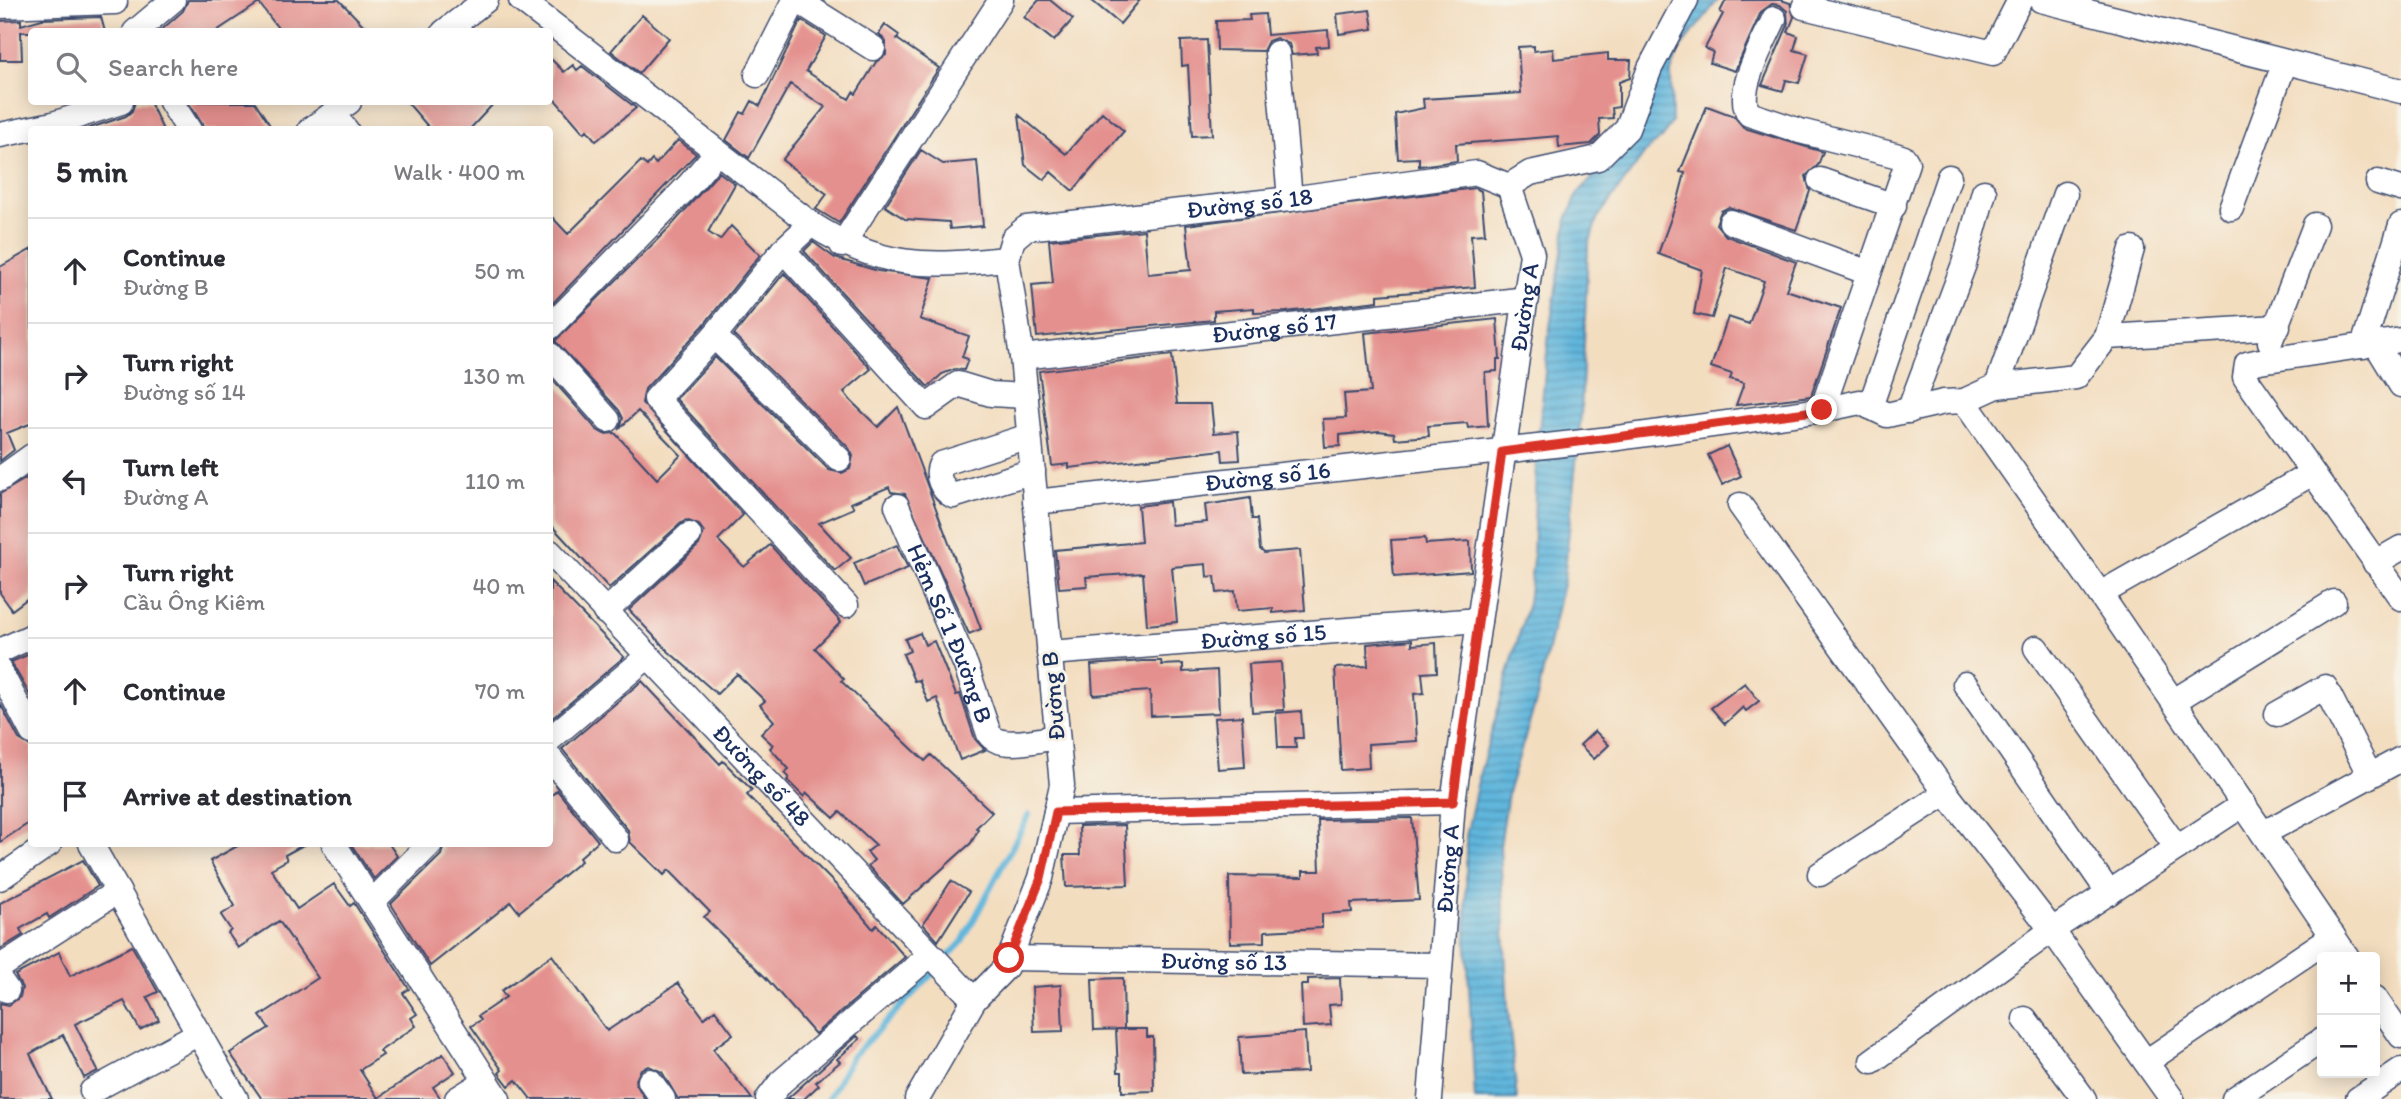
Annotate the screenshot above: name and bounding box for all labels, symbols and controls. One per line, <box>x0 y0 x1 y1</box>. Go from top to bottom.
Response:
search box <box>28 28 553 105</box>
icon: search <box>52 48 90 86</box>
text: Search here <box>108 51 238 83</box>
text: 5 min <box>56 153 127 190</box>
text: Walk · 400 m <box>393 158 525 186</box>
street label: Đường số 18 <box>1185 181 1314 224</box>
text: Continue <box>123 241 226 273</box>
icon: ahead <box>56 252 94 290</box>
text: 50 m <box>474 257 525 285</box>
street label: Đường A <box>1503 261 1545 353</box>
text: Đường B <box>123 273 209 301</box>
street label: Đường số 17 <box>1210 306 1338 349</box>
text: Turn right <box>123 346 234 378</box>
icon: right <box>56 357 94 395</box>
text: 130 m <box>463 362 525 390</box>
text: Đường số 14 <box>123 378 246 406</box>
route end <box>1806 394 1837 425</box>
text: Turn left <box>123 451 219 483</box>
street label: Đường số 16 <box>1203 455 1332 497</box>
icon: left <box>56 462 94 500</box>
text: 110 m <box>465 467 525 495</box>
text: Đường A <box>123 483 209 511</box>
street label: Hẻm Số 1 Đường B <box>901 539 999 727</box>
text: Turn right <box>123 556 234 588</box>
icon: right <box>56 567 94 605</box>
text: 40 m <box>472 572 525 600</box>
text: Cầu Ông Kiêm <box>123 588 265 616</box>
street label: Đường số 15 <box>1199 617 1327 655</box>
street label: Đường B <box>1034 650 1071 742</box>
icon: ahead <box>56 672 94 710</box>
text: Continue <box>123 675 226 707</box>
text: 70 m <box>475 677 525 705</box>
street label: Đường số 48 <box>707 718 817 833</box>
icon: arrive <box>56 777 94 815</box>
text: Arrive at destination <box>123 780 352 812</box>
street label: Đường A <box>1429 823 1465 914</box>
route start <box>993 942 1024 973</box>
street label: Đường số 13 <box>1160 945 1288 977</box>
map controls <box>2317 952 2380 1078</box>
button: + <box>2317 952 2380 1015</box>
button: − <box>2317 1015 2380 1078</box>

